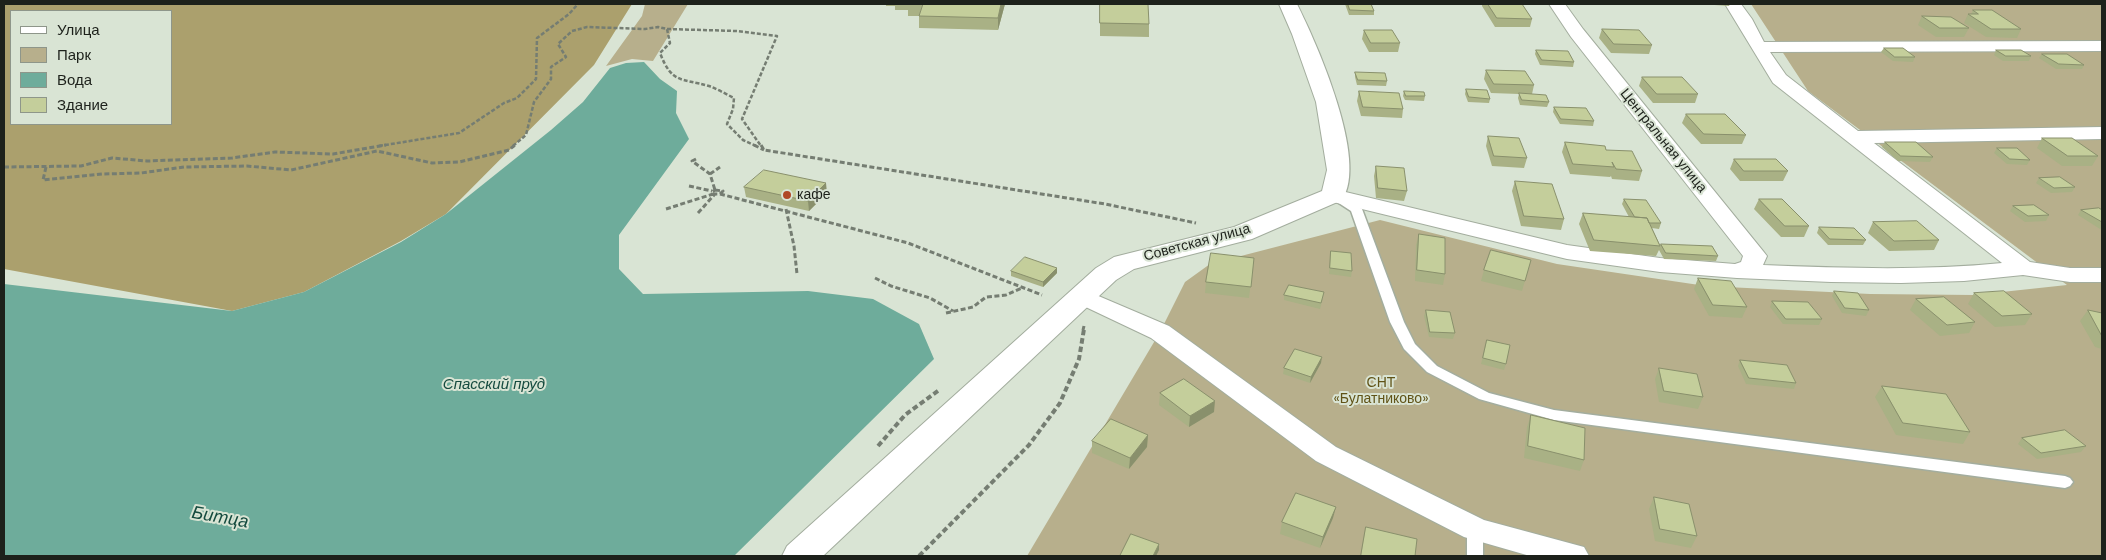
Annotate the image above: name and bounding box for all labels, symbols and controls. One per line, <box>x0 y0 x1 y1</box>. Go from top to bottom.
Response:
legend <box>10 10 172 125</box>
text: Улица <box>57 20 100 40</box>
text: Парк <box>57 45 91 65</box>
text: Вода <box>57 70 92 90</box>
street label: Центральная улица <box>1616 86 1710 196</box>
text: Здание <box>57 95 108 115</box>
place label: кафе <box>797 187 831 203</box>
marker: кафе <box>781 189 793 201</box>
street label: Советская улица <box>1142 221 1252 265</box>
park label: СНТ «Булатниково» <box>1334 375 1428 408</box>
water label: Спасский пруд <box>443 376 545 394</box>
water label: Битца <box>190 502 250 534</box>

